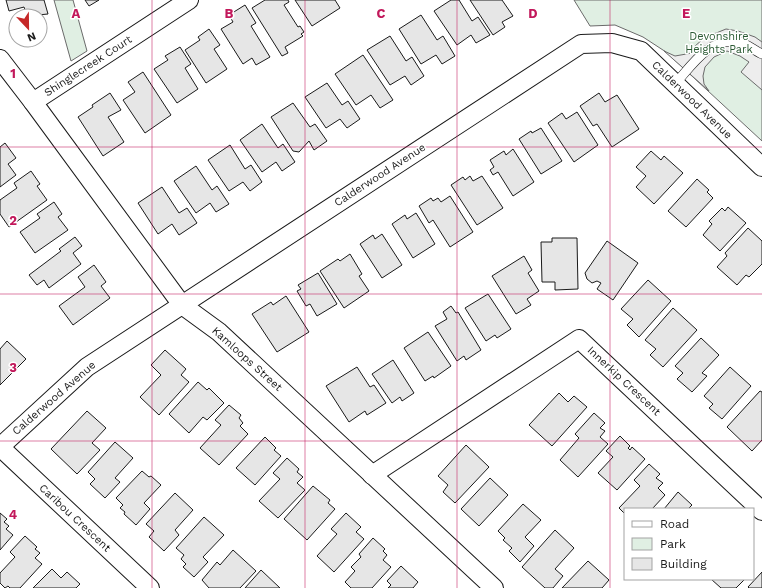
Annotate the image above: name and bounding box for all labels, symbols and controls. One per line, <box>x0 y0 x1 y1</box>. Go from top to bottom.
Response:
text: A <box>72 6 81 21</box>
text: B <box>225 6 234 21</box>
text: C <box>377 6 386 21</box>
text: D <box>528 6 538 21</box>
text: E <box>682 6 690 21</box>
north arrow <box>8 8 48 48</box>
text: N <box>25 29 38 44</box>
park label: Devonshire Heights Park <box>685 30 753 56</box>
street label: Shinglecreek Court <box>42 33 135 99</box>
street label: Calderwood Avenue <box>649 58 735 142</box>
text: 1 <box>10 66 16 81</box>
street label: Calderwood Avenue <box>332 141 428 209</box>
text: 2 <box>9 213 17 228</box>
street label: Kamloops Street <box>209 324 285 394</box>
street label: Innerkip Crescent <box>585 344 664 419</box>
street label: Calderwood Avenue <box>10 358 98 438</box>
text: 3 <box>9 360 17 375</box>
street label: Caribou Crescent <box>37 482 114 555</box>
text: 4 <box>9 507 18 522</box>
legend <box>624 508 754 580</box>
text: Road <box>660 517 689 531</box>
text: Park <box>660 537 686 551</box>
text: Building <box>660 557 707 571</box>

